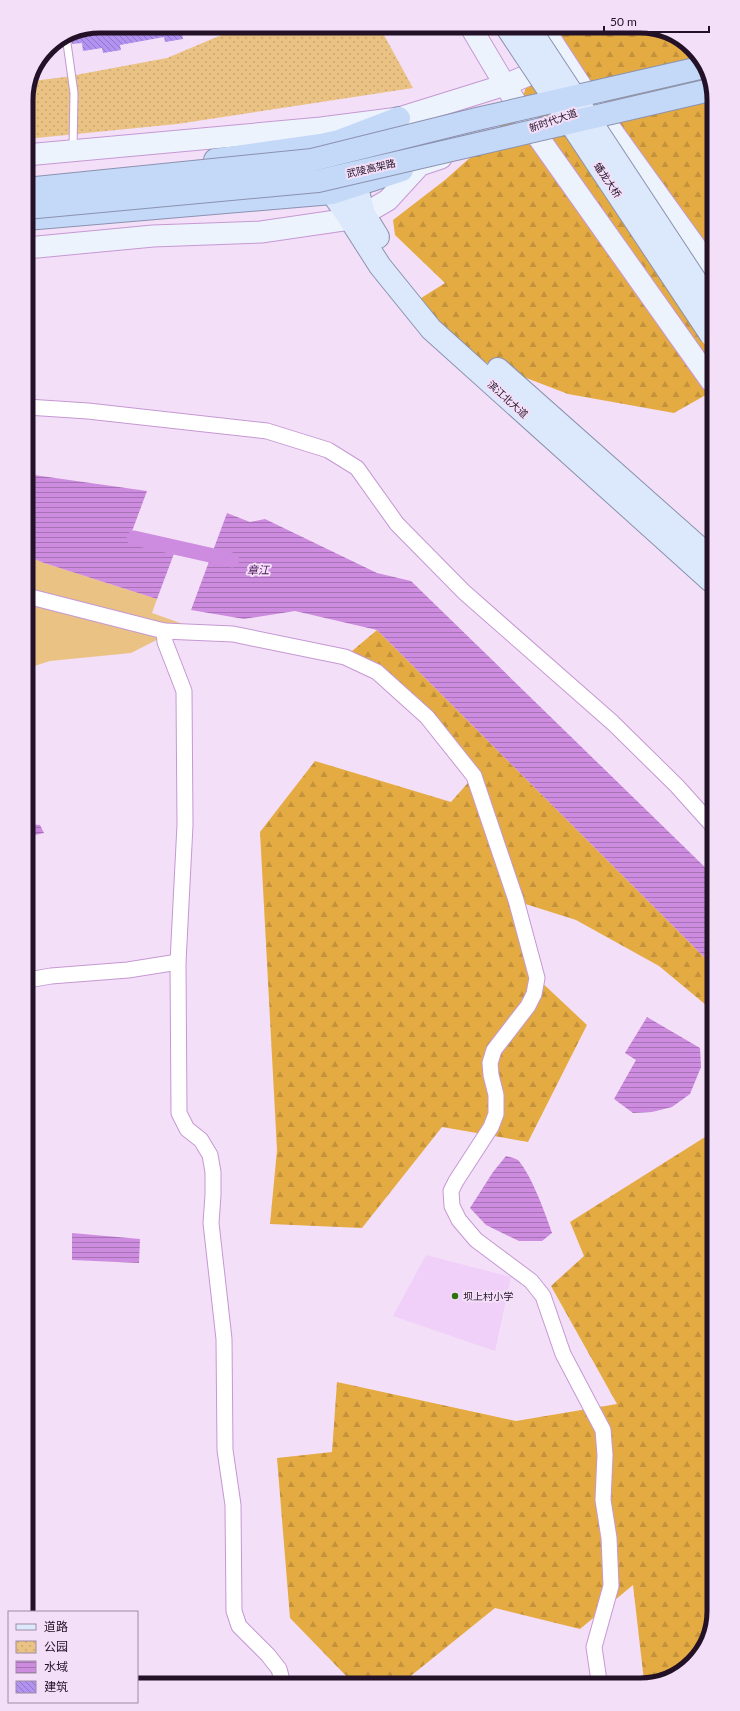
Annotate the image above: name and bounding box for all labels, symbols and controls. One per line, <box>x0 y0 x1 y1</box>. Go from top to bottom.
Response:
scale bar <box>604 8 709 34</box>
text: 50 m <box>610 14 637 29</box>
street label: 新时代大道 <box>527 106 579 134</box>
street label: 武陵高架路 <box>345 157 397 179</box>
street label: 蟠龙大桥 <box>592 160 624 200</box>
street label: 滨江北大道 <box>485 378 531 420</box>
water label: 章江 <box>247 563 270 576</box>
place label: 坝上村小学 <box>463 1290 513 1302</box>
marker: 坝上村小学 <box>450 1291 460 1301</box>
legend <box>8 1611 138 1703</box>
text: 道路 <box>44 1619 68 1634</box>
text: 公园 <box>44 1639 68 1654</box>
text: 水域 <box>44 1659 68 1674</box>
text: 建筑 <box>44 1679 68 1694</box>

